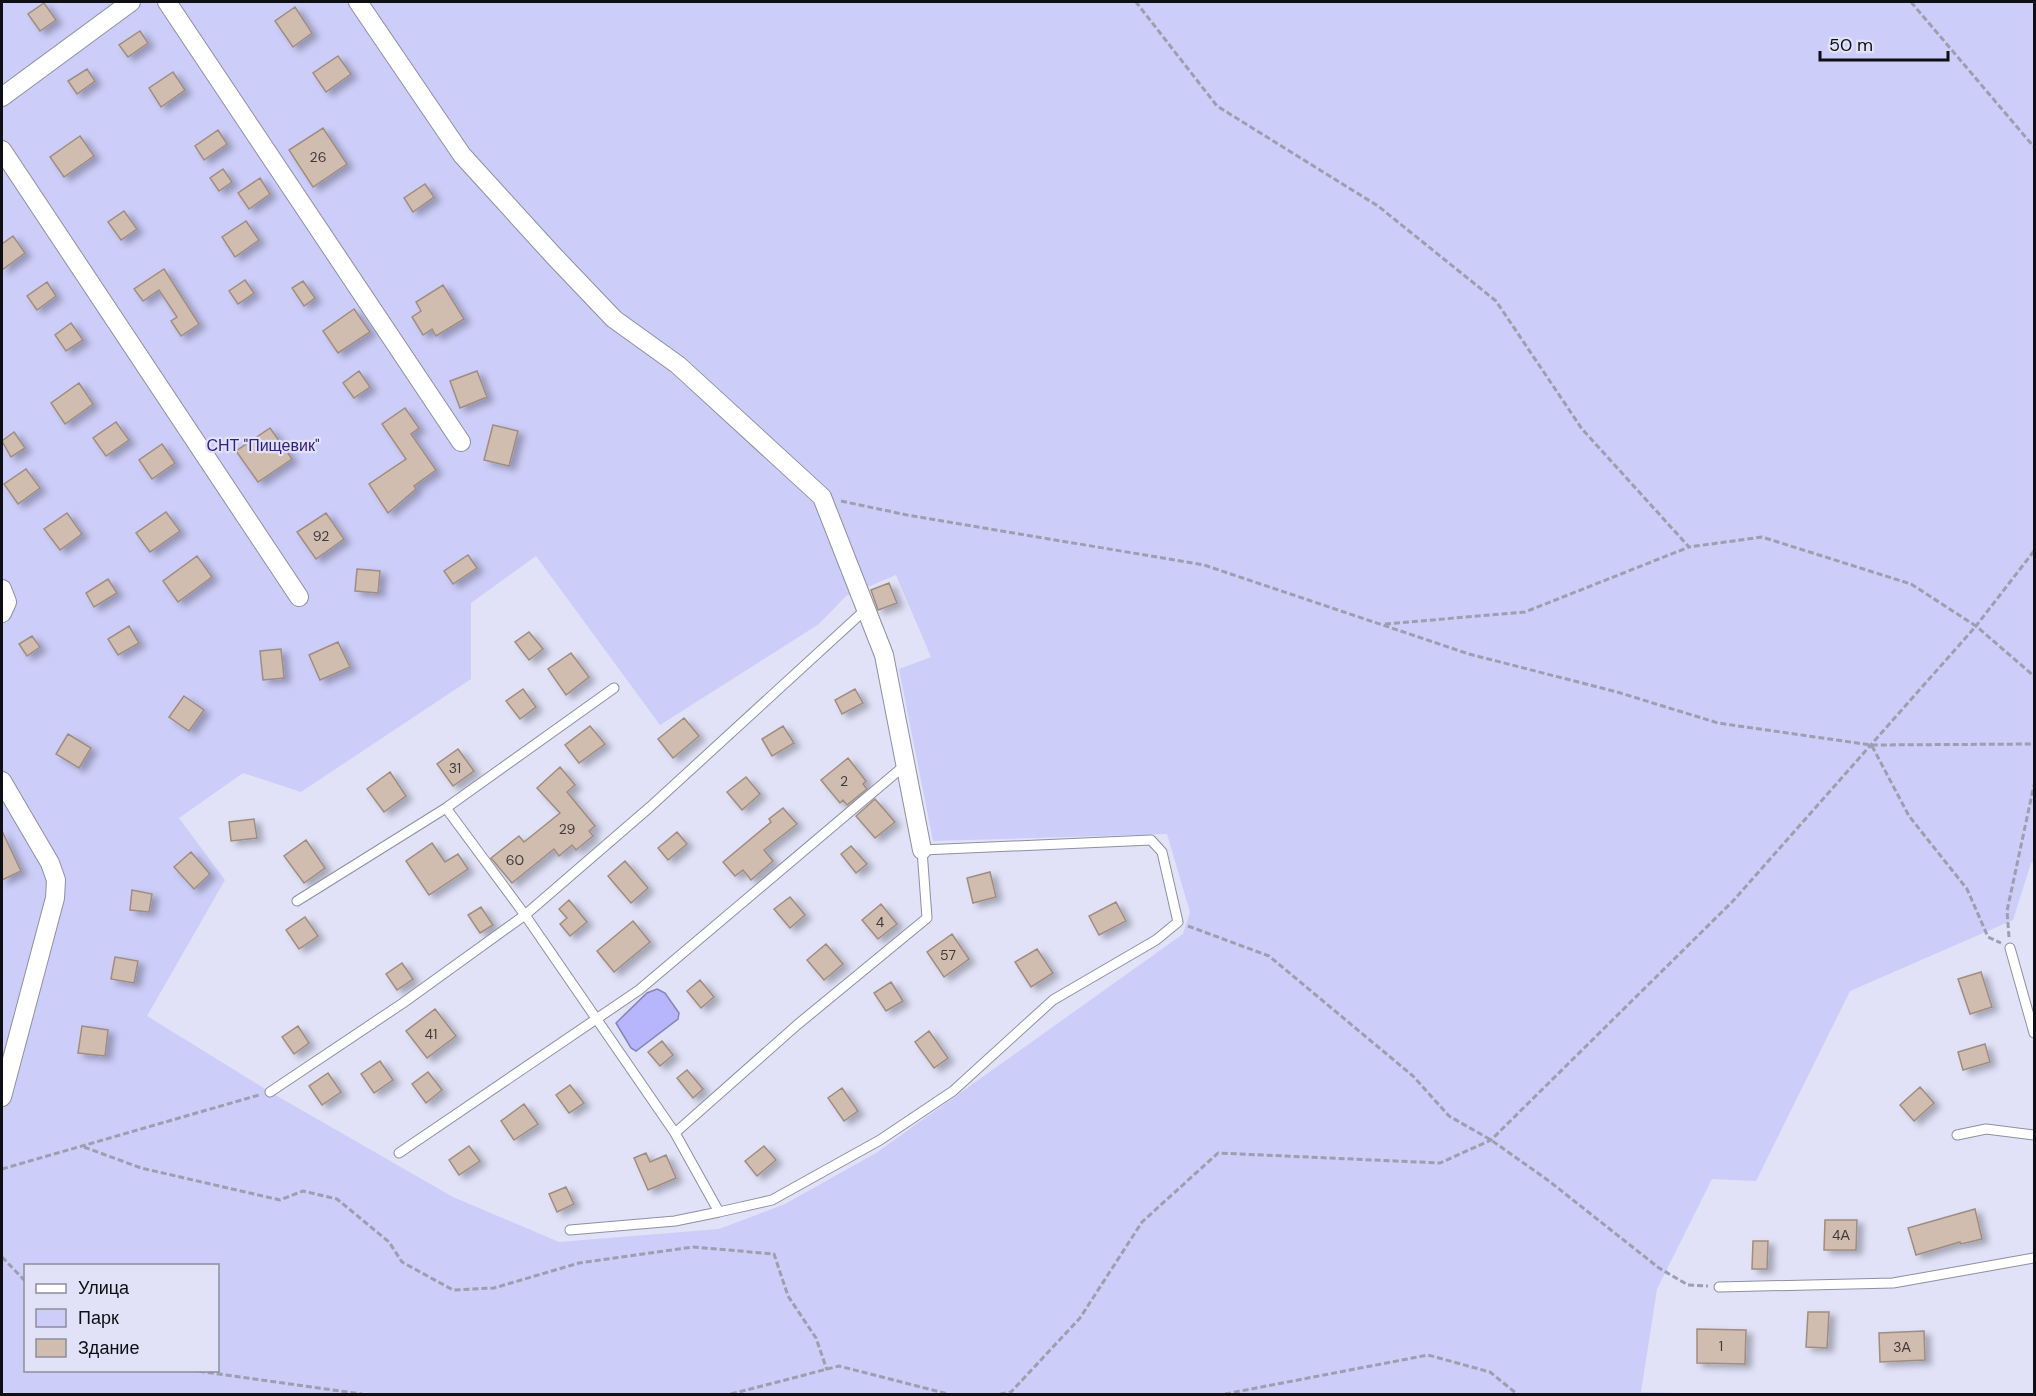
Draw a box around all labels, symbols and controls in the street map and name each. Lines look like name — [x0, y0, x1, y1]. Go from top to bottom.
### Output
scale bar — [1820, 24, 1948, 62]
text: 50 m — [1829, 33, 1873, 57]
house number: 26 — [310, 148, 326, 166]
park label: СНТ "Пищевик" — [206, 435, 320, 456]
house number: 92 — [313, 527, 329, 545]
house number: 31 — [449, 759, 461, 777]
house number: 2 — [840, 772, 848, 790]
house number: 29 — [559, 820, 576, 838]
house number: 60 — [506, 851, 524, 869]
house number: 4 — [876, 913, 885, 931]
house number: 57 — [940, 946, 956, 964]
house number: 41 — [425, 1025, 437, 1043]
house number: 4А — [1832, 1226, 1851, 1244]
legend — [24, 1264, 219, 1372]
text: Улица — [78, 1276, 130, 1300]
text: Парк — [78, 1306, 119, 1330]
text: Здание — [78, 1336, 139, 1360]
house number: 1 — [1719, 1337, 1723, 1355]
house number: 3А — [1893, 1338, 1911, 1356]

